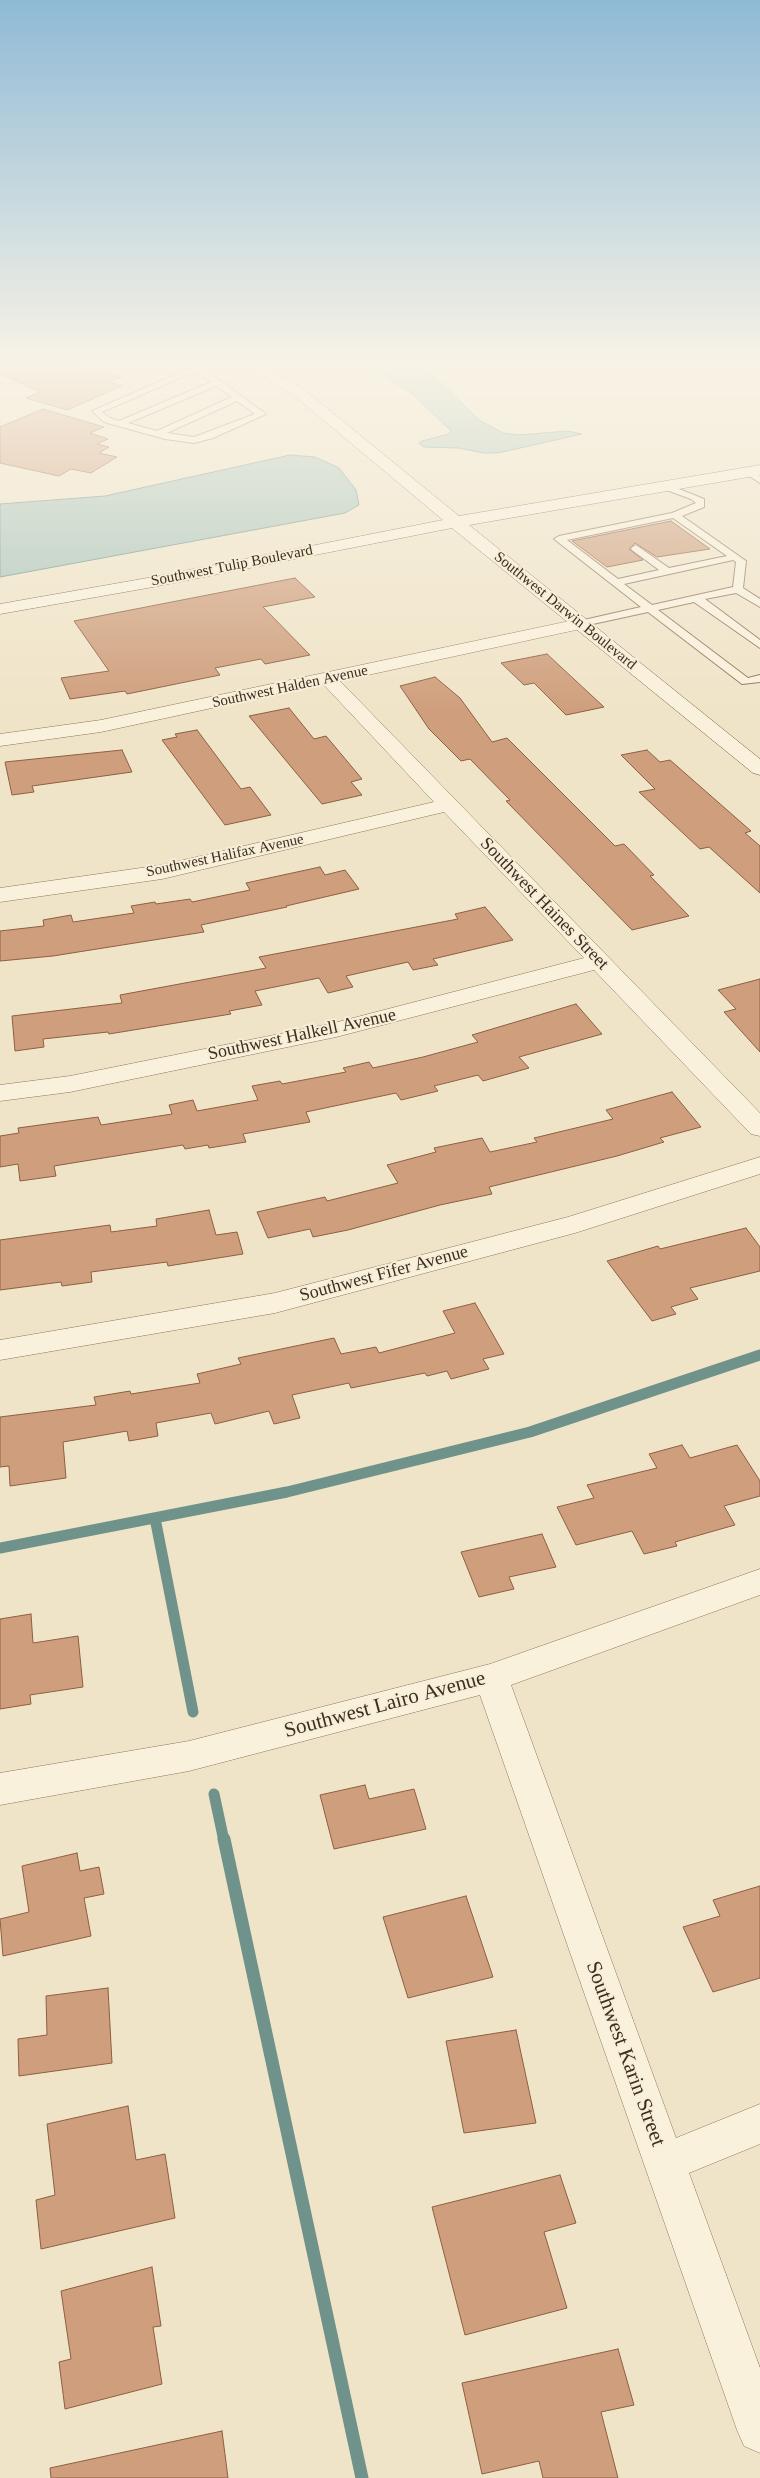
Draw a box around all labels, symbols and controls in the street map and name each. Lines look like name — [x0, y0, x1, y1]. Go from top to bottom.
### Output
street label: Southwest Tulip Boulevard — [150, 541, 314, 591]
street label: Southwest Darwin Boulevard — [490, 548, 640, 674]
street label: Southwest Halden Avenue — [210, 662, 370, 712]
street label: Southwest Halifax Avenue — [145, 831, 305, 881]
street label: Southwest Haines Street — [475, 833, 613, 975]
street label: Southwest Halkell Avenue — [206, 1005, 398, 1065]
street label: Southwest Fifer Avenue — [297, 1241, 471, 1307]
street label: Southwest Lairo Avenue — [282, 1666, 488, 1744]
street label: Southwest Karin Street — [580, 1958, 670, 2150]

